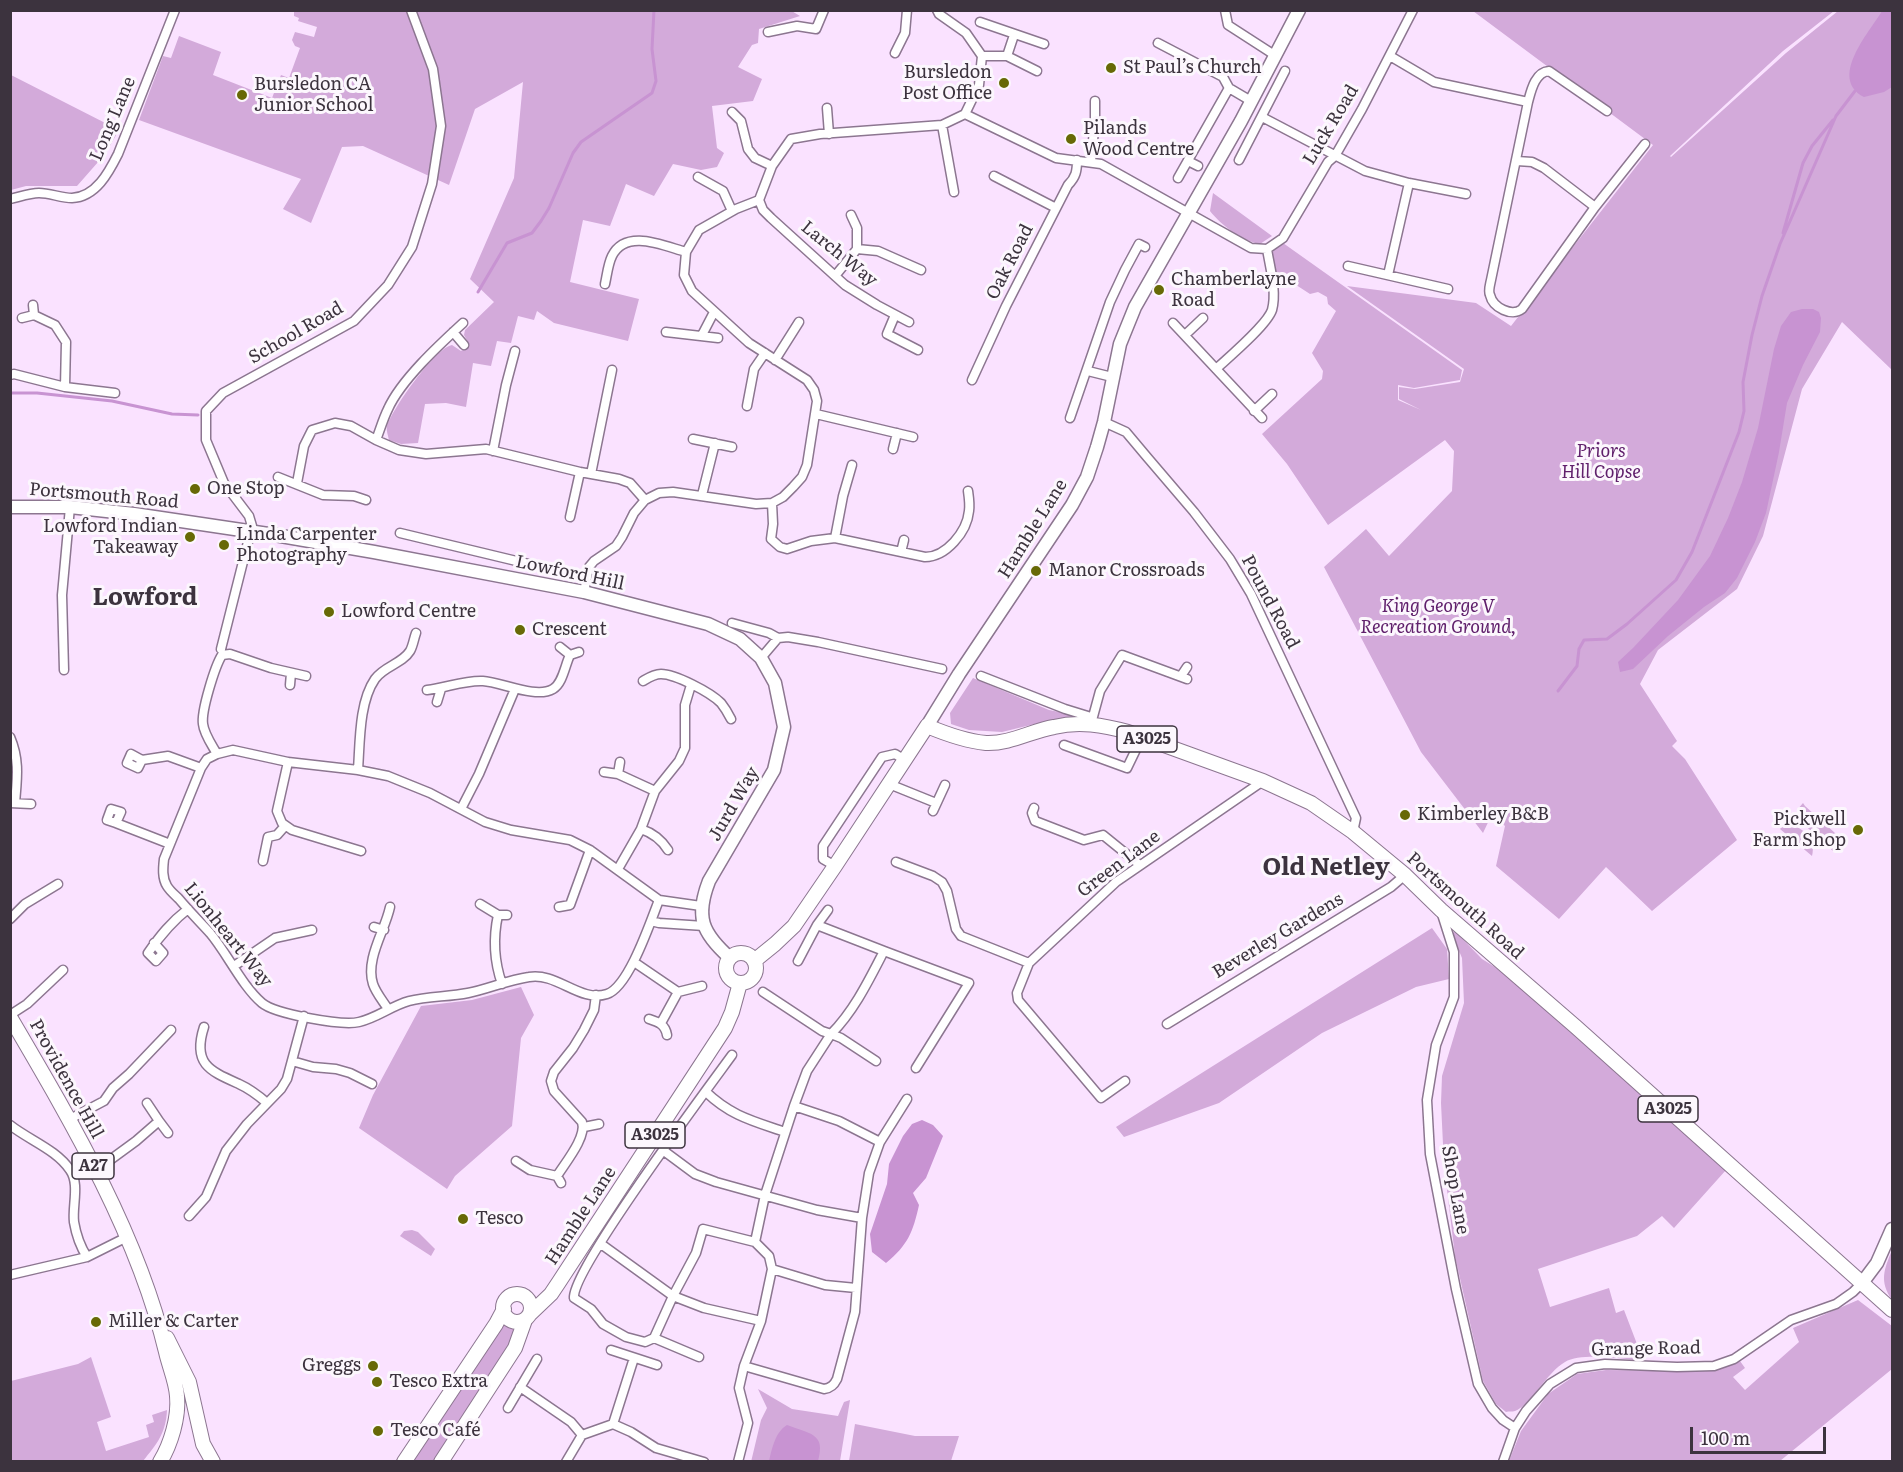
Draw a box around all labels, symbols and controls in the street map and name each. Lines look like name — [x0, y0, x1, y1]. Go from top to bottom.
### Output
place label: St Paul’s Church — [1123, 57, 1262, 79]
marker: St Paul’s Church — [1104, 61, 1118, 75]
place label: Bursledon Post Office — [902, 62, 992, 104]
street label: Long Lane — [86, 74, 140, 164]
place label: Bursledon CA Junior School — [254, 74, 374, 116]
marker: Bursledon Post Office — [997, 76, 1011, 90]
street label: Luck Road — [1299, 81, 1363, 169]
marker: Bursledon CA Junior School — [235, 88, 249, 102]
place label: Pilands Wood Centre — [1083, 118, 1194, 160]
marker: Pilands Wood Centre — [1064, 132, 1078, 146]
street label: Larch Way — [796, 217, 882, 291]
street label: Oak Road — [982, 221, 1038, 303]
place label: Chamberlayne Road — [1171, 269, 1296, 312]
marker: Chamberlayne Road — [1152, 283, 1166, 297]
street label: School Road — [245, 297, 347, 369]
park label: Priors Hill Copse — [1561, 441, 1641, 484]
street label: Hamble Lane — [994, 475, 1072, 583]
place label: One Stop — [207, 478, 285, 500]
street label: Portsmouth Road — [28, 479, 180, 513]
marker: One Stop — [188, 482, 202, 496]
place label: Lowford Indian Takeaway — [43, 516, 178, 558]
place label: Linda Carpenter Photography — [236, 524, 377, 566]
marker: Lowford Indian Takeaway — [183, 530, 197, 544]
marker: Linda Carpenter Photography — [217, 538, 231, 552]
street label: Lowford Hill — [514, 551, 626, 595]
street label: Pound Road — [1236, 552, 1304, 652]
place label: Manor Crossroads — [1048, 560, 1205, 582]
marker: Manor Crossroads — [1029, 564, 1043, 578]
district label: Lowford — [93, 584, 197, 612]
park label: King George V Recreation Ground, — [1360, 596, 1516, 638]
place label: Lowford Centre — [341, 601, 476, 623]
marker: Lowford Centre — [322, 605, 336, 619]
place label: Crescent — [532, 619, 607, 641]
marker: Crescent — [513, 623, 527, 637]
road number: A3025 — [1117, 726, 1177, 752]
street label: Jurd Way — [704, 763, 764, 845]
place label: Kimberley B&B — [1417, 804, 1549, 826]
marker: Kimberley B&B — [1398, 808, 1412, 822]
place label: Pickwell Farm Shop — [1753, 809, 1846, 852]
marker: Pickwell Farm Shop — [1851, 823, 1865, 837]
street label: Green Lane — [1073, 826, 1165, 902]
street label: Portsmouth Road — [1402, 848, 1528, 964]
district label: Old Netley — [1262, 854, 1390, 882]
street label: Lionheart Way — [179, 878, 277, 992]
street label: Beverley Gardens — [1209, 888, 1347, 984]
street label: Providence Hill — [24, 1016, 108, 1142]
road number: A3025 — [1638, 1096, 1698, 1122]
road number: A3025 — [625, 1122, 685, 1148]
street label: Shop Lane — [1437, 1144, 1473, 1236]
road number: A27 — [72, 1153, 114, 1179]
street label: Hamble Lane — [541, 1163, 621, 1269]
place label: Tesco — [475, 1208, 524, 1230]
marker: Tesco — [456, 1212, 470, 1226]
place label: Miller & Carter — [108, 1311, 238, 1333]
marker: Miller & Carter — [89, 1315, 103, 1329]
street label: Grange Road — [1591, 1337, 1701, 1361]
place label: Greggs — [302, 1355, 361, 1377]
marker: Greggs — [366, 1359, 380, 1373]
place label: Tesco Extra — [389, 1371, 488, 1393]
marker: Tesco Extra — [370, 1375, 384, 1389]
scale bar — [1693, 1415, 1830, 1453]
place label: Tesco Café — [390, 1420, 481, 1442]
marker: Tesco Café — [371, 1424, 385, 1438]
text: 100 m — [1701, 1424, 1750, 1451]

